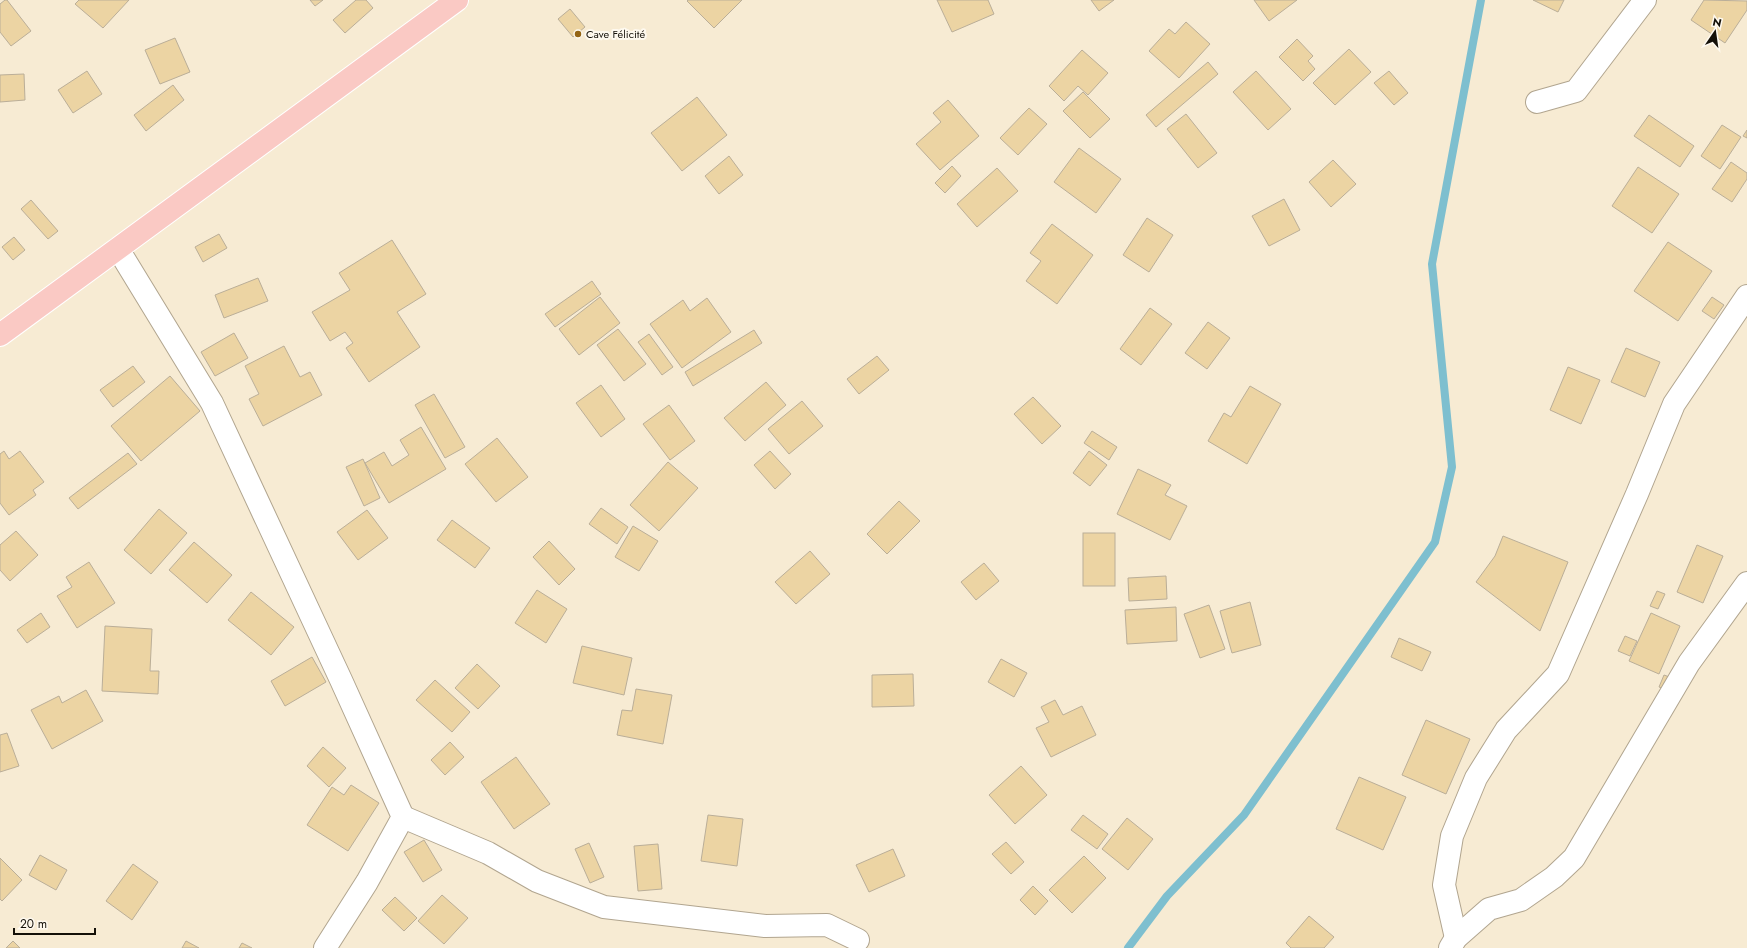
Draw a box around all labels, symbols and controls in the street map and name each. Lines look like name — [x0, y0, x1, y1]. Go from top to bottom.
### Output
north arrow — [1695, 12, 1735, 52]
text: N — [1711, 13, 1723, 31]
place label: Cave Félicité — [586, 26, 645, 42]
marker: Cave Félicité — [573, 29, 583, 39]
scale bar — [14, 910, 95, 936]
text: 20 m — [20, 915, 47, 933]

